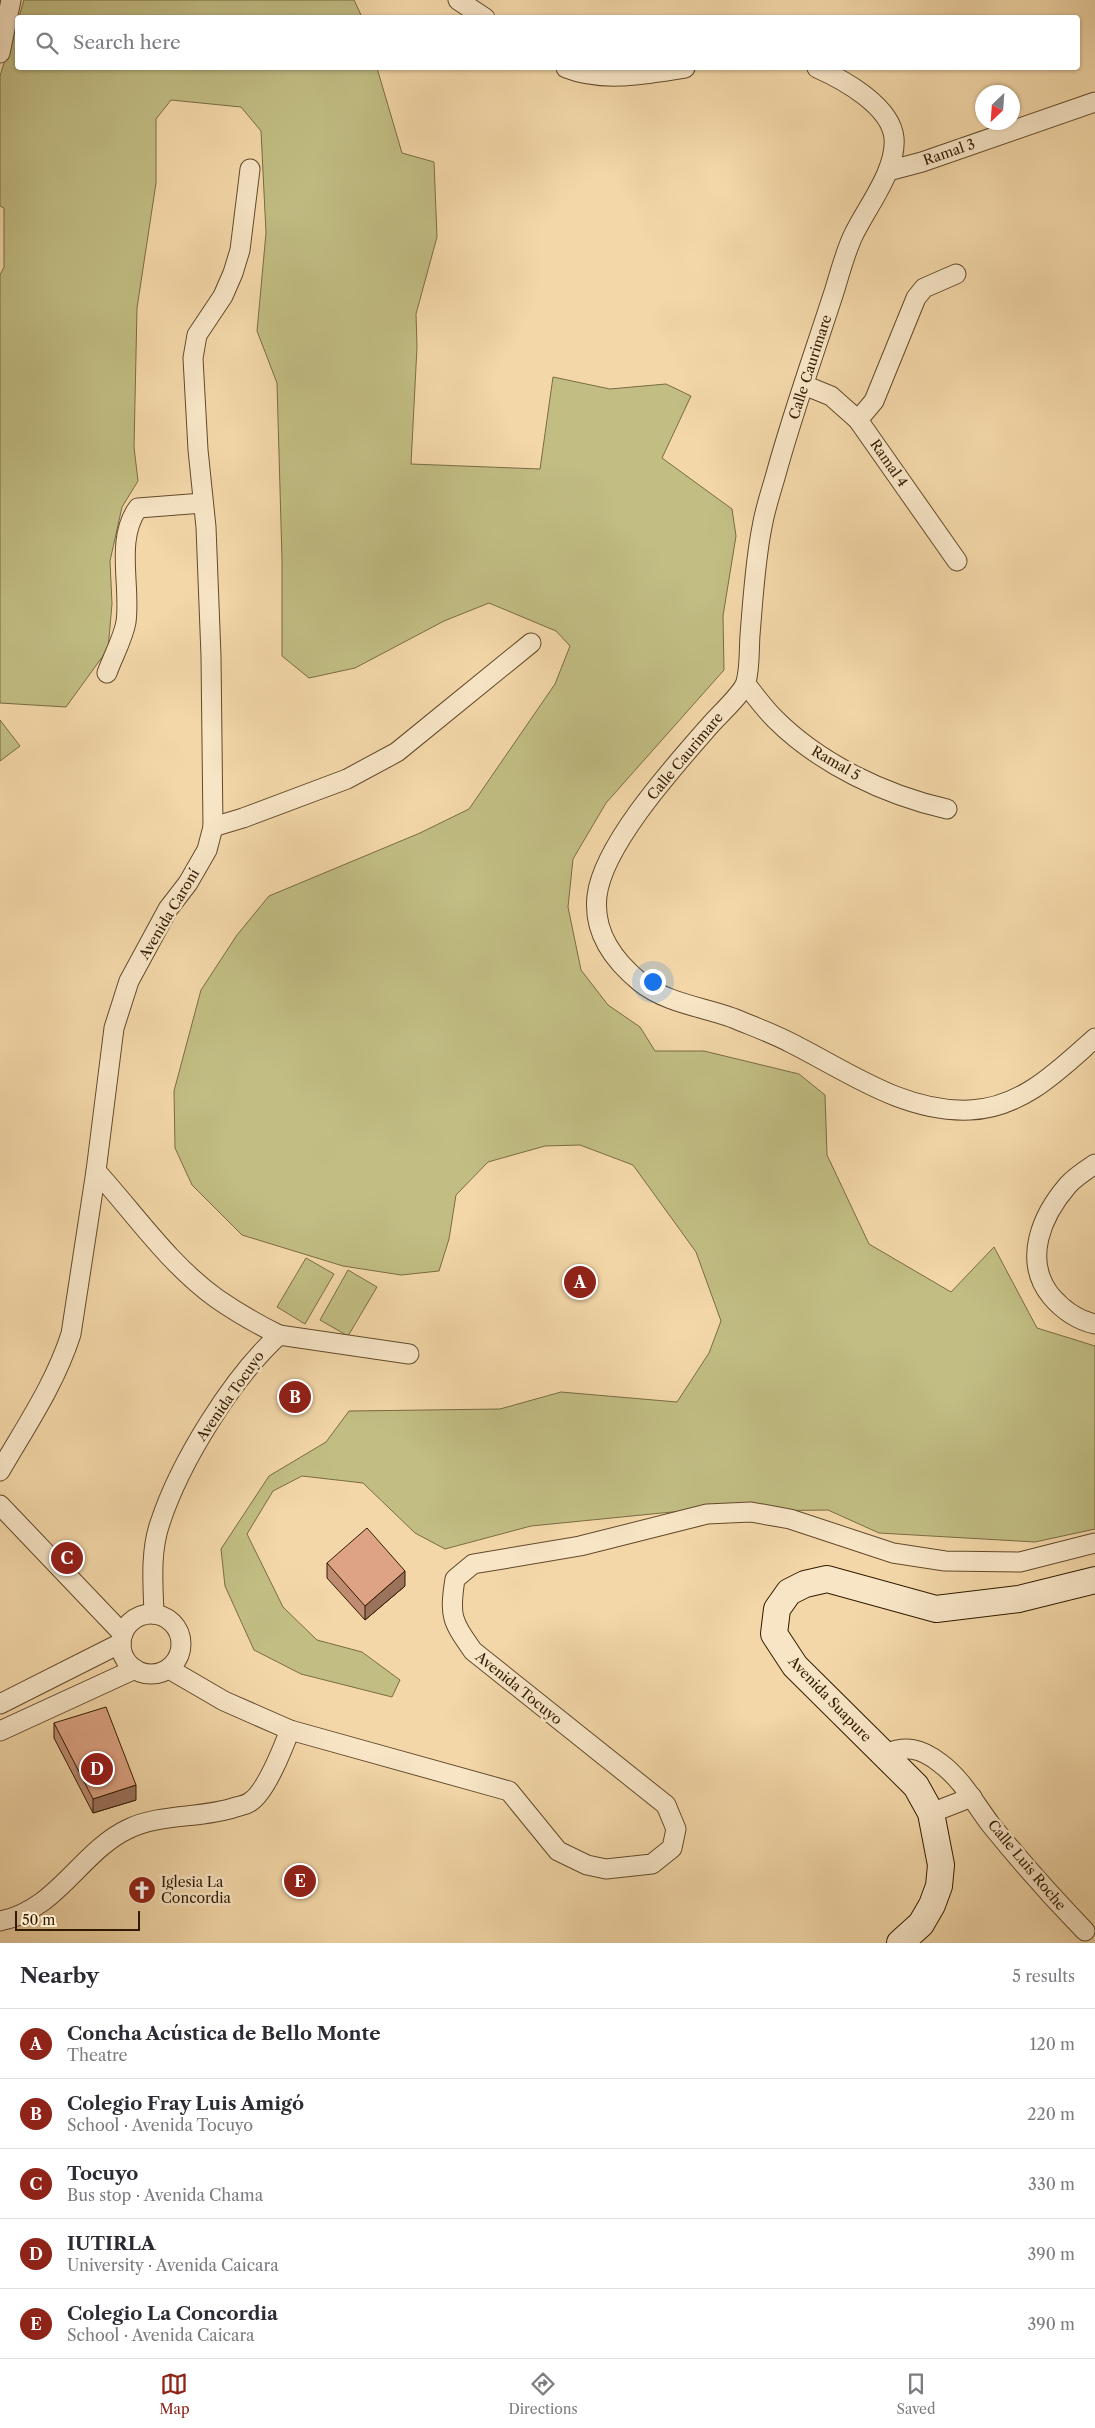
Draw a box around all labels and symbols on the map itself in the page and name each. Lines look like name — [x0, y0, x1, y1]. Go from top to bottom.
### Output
north arrow — [975, 85, 1020, 130]
street label: Ramal 3 — [921, 135, 977, 169]
street label: Calle Caurimare — [785, 312, 835, 422]
street label: Ramal 4 — [866, 436, 912, 490]
street label: Calle Caurimare — [643, 708, 727, 804]
street label: Ramal 5 — [808, 742, 864, 784]
street label: Avenida Caroní — [134, 865, 203, 963]
your location — [640, 969, 666, 995]
pin: A — [564, 1263, 596, 1301]
street label: Avenida Tocuyo — [192, 1347, 268, 1445]
pin: B — [279, 1378, 311, 1416]
pin: C — [51, 1539, 83, 1577]
street label: Avenida Tocuyo — [471, 1647, 566, 1728]
street label: Avenida Suapure — [784, 1652, 876, 1746]
pin: D — [81, 1750, 113, 1788]
street label: Calle Luis Roche — [984, 1816, 1070, 1914]
pin: E — [284, 1862, 316, 1900]
place label: Iglesia La Concordia — [161, 1873, 232, 1907]
church icon: Iglesia La Concordia — [127, 1875, 157, 1905]
scale bar — [15, 1908, 140, 1931]

